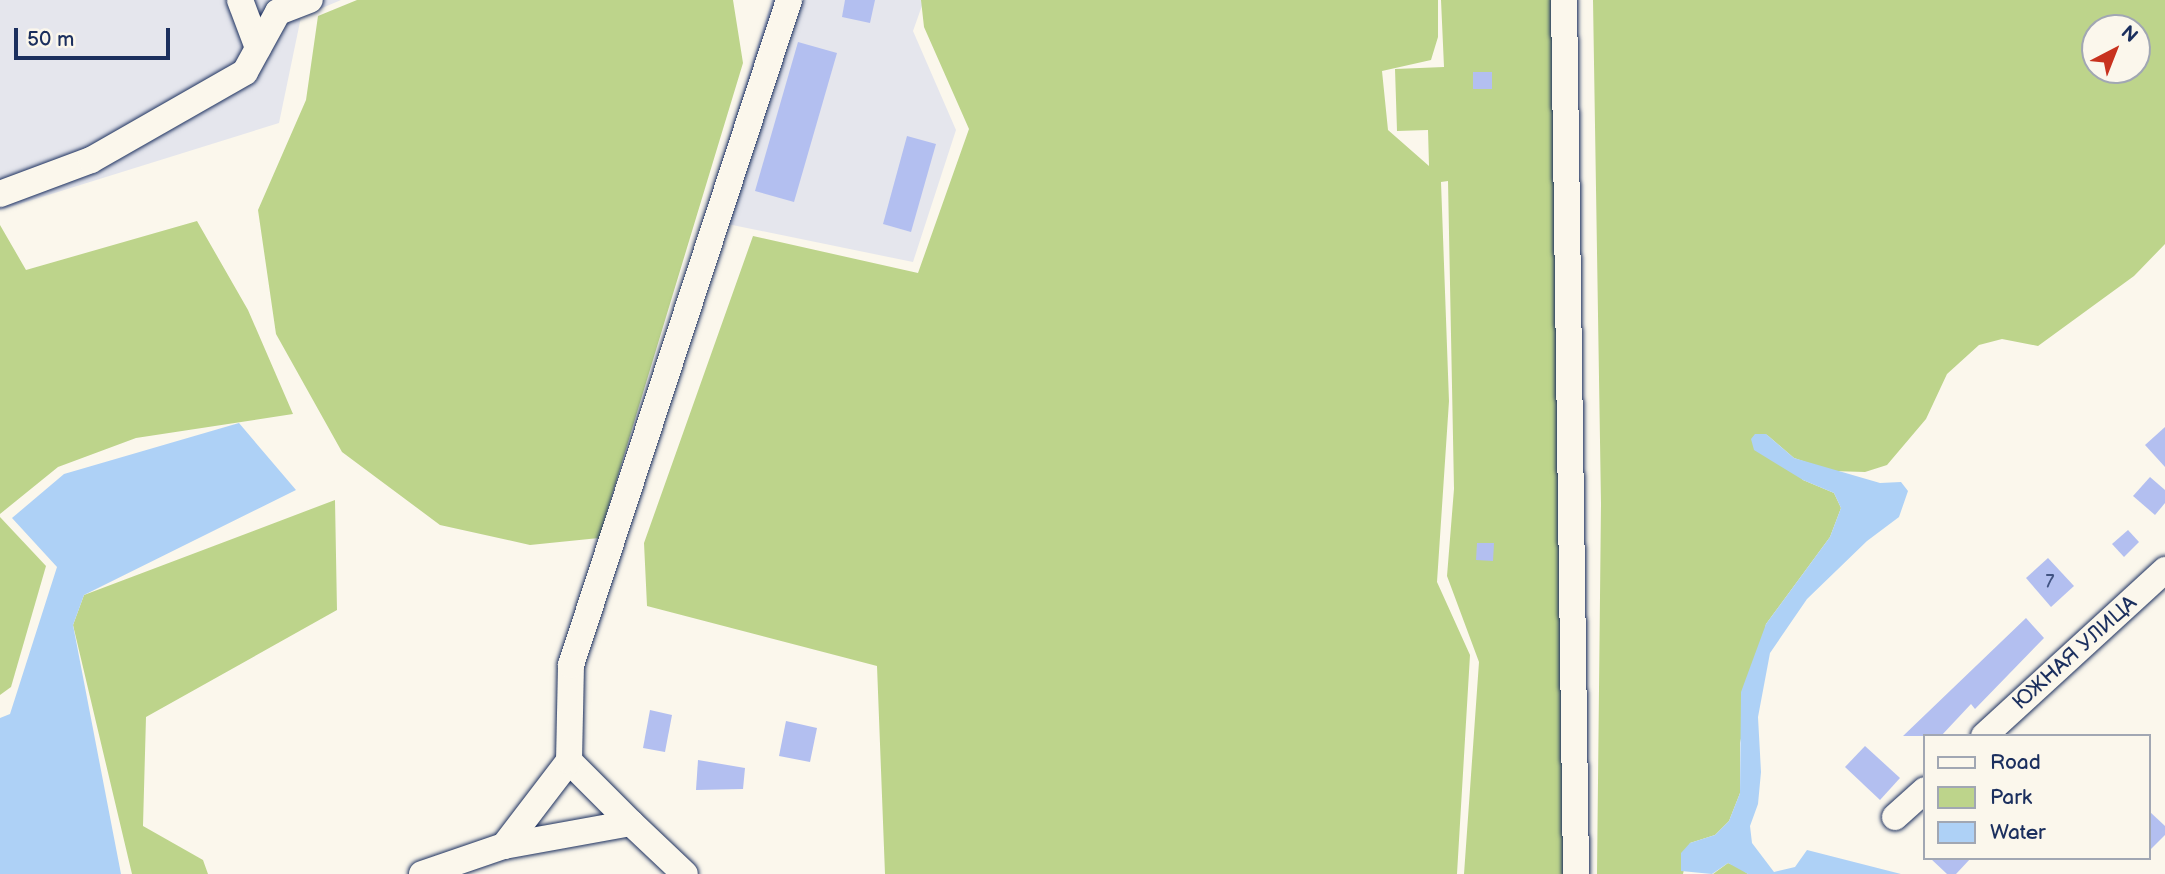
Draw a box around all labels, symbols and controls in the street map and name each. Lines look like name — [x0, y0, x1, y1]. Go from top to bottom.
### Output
scale bar — [18, 14, 173, 58]
north arrow — [2081, 14, 2151, 84]
text: N — [2116, 21, 2142, 48]
text: 50 m — [27, 27, 74, 52]
house number: 7 — [2046, 571, 2054, 593]
street label: ЮЖНАЯ УЛИЦА — [2008, 591, 2142, 715]
legend — [1924, 734, 2151, 860]
text: Road — [1990, 750, 2041, 775]
text: Park — [1990, 785, 2032, 810]
text: Water — [1990, 820, 2046, 845]

